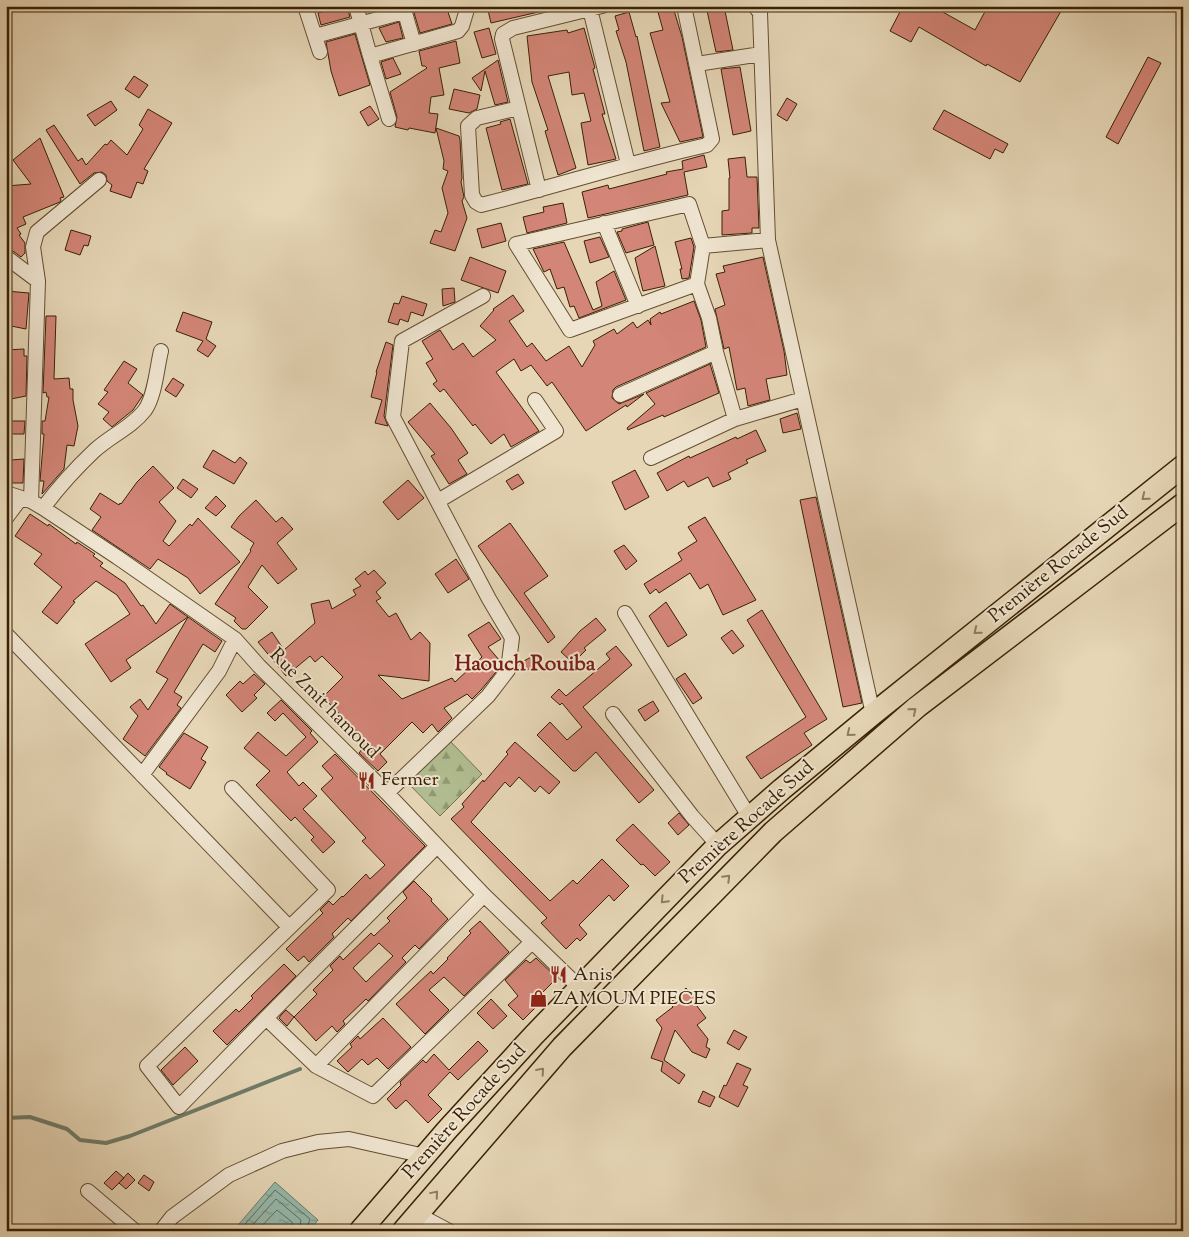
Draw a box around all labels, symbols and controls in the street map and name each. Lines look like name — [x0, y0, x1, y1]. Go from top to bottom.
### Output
one-way arrow — [1141, 491, 1150, 500]
street label: Première Rocade Sud — [983, 500, 1135, 630]
one-way arrow — [973, 625, 982, 634]
street label: Rue Zmit hamoud — [263, 643, 386, 766]
district label: Haouch Rouiba — [455, 650, 596, 680]
one-way arrow — [907, 708, 916, 717]
one-way arrow — [847, 727, 856, 735]
street label: Première Rocade Sud — [674, 755, 821, 891]
place label: Fermer — [381, 767, 439, 794]
restaurant icon: Fermer — [357, 770, 377, 790]
one-way arrow — [721, 875, 730, 884]
one-way arrow — [661, 894, 670, 903]
place label: Anis — [573, 962, 613, 989]
restaurant icon: Anis — [549, 965, 569, 985]
place label: ZAMOUM PIECES — [553, 986, 716, 1013]
shop icon: ZAMOUM PIECES — [529, 989, 549, 1009]
street label: Première Rocade Sud — [397, 1038, 533, 1185]
one-way arrow — [535, 1067, 544, 1076]
one-way arrow — [429, 1190, 438, 1199]

